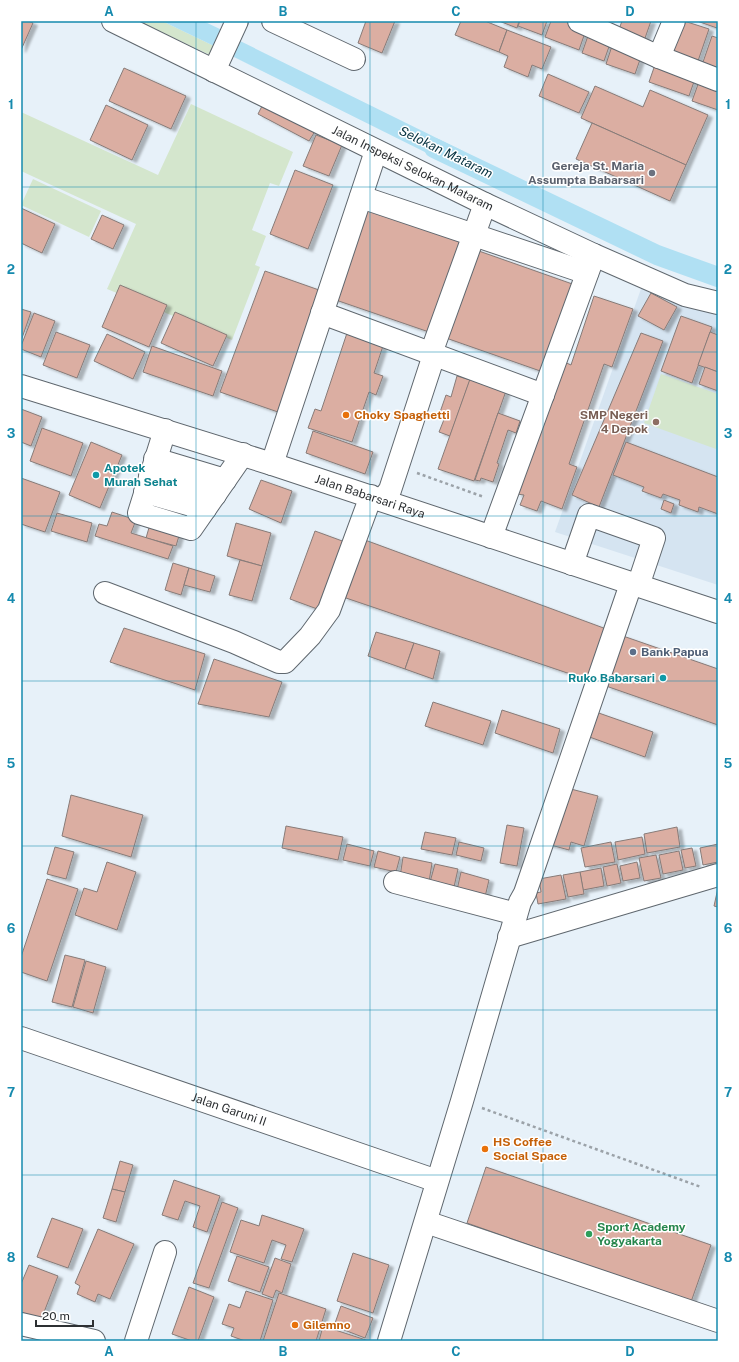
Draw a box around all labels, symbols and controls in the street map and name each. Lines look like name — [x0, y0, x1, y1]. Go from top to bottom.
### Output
text: A — [104, 4, 114, 19]
text: B — [279, 4, 288, 19]
text: C — [451, 4, 461, 19]
text: D — [625, 4, 635, 19]
text: 1 — [8, 97, 14, 112]
text: 1 — [725, 97, 731, 112]
street label: Jalan Inspeksi Selokan Mataram — [330, 123, 496, 214]
water label: Selokan Mataram — [397, 123, 495, 181]
place label: Gereja St. Maria Assumpta Babarsari — [528, 159, 644, 187]
marker: Gereja St. Maria Assumpta Babarsari — [647, 168, 657, 178]
text: 2 — [7, 262, 15, 277]
text: 2 — [724, 262, 732, 277]
place label: Choky Spaghetti — [354, 408, 450, 422]
place label: SMP Negeri 4 Depok — [580, 408, 648, 436]
marker: Choky Spaghetti — [341, 410, 351, 420]
marker: SMP Negeri 4 Depok — [651, 417, 661, 427]
text: 3 — [7, 426, 16, 441]
text: 3 — [724, 426, 733, 441]
place label: Apotek Murah Sehat — [104, 461, 177, 489]
marker: Apotek Murah Sehat — [91, 470, 101, 480]
street label: Jalan Babarsari Raya — [313, 472, 427, 521]
text: 4 — [7, 591, 16, 606]
text: 4 — [724, 591, 733, 606]
place label: Bank Papua — [641, 645, 709, 659]
marker: Bank Papua — [628, 647, 638, 657]
place label: Ruko Babarsari — [568, 671, 655, 685]
marker: Ruko Babarsari — [658, 673, 668, 683]
text: 5 — [7, 756, 16, 771]
text: 5 — [724, 756, 733, 771]
text: 6 — [7, 921, 16, 936]
text: 6 — [724, 921, 733, 936]
text: 7 — [7, 1085, 15, 1100]
text: 7 — [724, 1085, 732, 1100]
street label: Jalan Garuni II — [190, 1090, 268, 1129]
place label: HS Coffee Social Space — [493, 1135, 567, 1163]
marker: HS Coffee Social Space — [480, 1144, 490, 1154]
place label: Sport Academy Yogyakarta — [597, 1220, 686, 1248]
marker: Sport Academy Yogyakarta — [584, 1229, 594, 1239]
text: 8 — [7, 1250, 16, 1265]
text: 8 — [724, 1250, 733, 1265]
scale bar — [36, 1302, 93, 1328]
text: 20 m — [42, 1309, 70, 1323]
place label: Gilemno — [303, 1318, 351, 1332]
marker: Gilemno — [290, 1320, 300, 1330]
text: A — [104, 1344, 114, 1359]
text: B — [279, 1344, 288, 1359]
text: C — [451, 1344, 461, 1359]
text: D — [625, 1344, 635, 1359]

